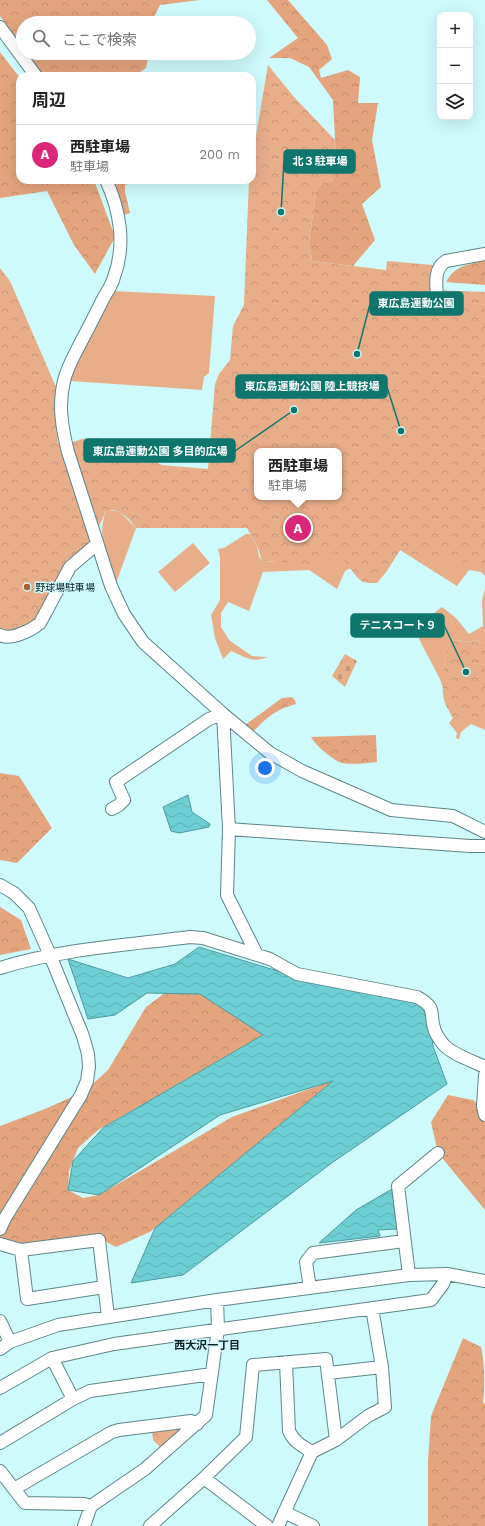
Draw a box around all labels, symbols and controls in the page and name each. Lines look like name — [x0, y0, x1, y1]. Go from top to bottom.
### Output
map controls — [437, 12, 473, 120]
button: + — [437, 12, 473, 48]
search box — [16, 16, 256, 60]
icon: search — [30, 27, 52, 49]
text: ここで検索 — [62, 31, 137, 49]
button: − — [437, 48, 473, 84]
button: layers — [437, 84, 473, 120]
text: 周辺 — [32, 90, 66, 110]
text: 西駐車場 — [70, 138, 130, 156]
text: A — [41, 147, 49, 162]
text: 200 m — [199, 147, 240, 162]
callout: 北３駐車場 — [284, 150, 355, 173]
text: 北３駐車場 — [293, 155, 348, 168]
text: 駐車場 — [70, 159, 109, 174]
callout: 東広島運動公園 — [370, 292, 463, 315]
text: 東広島運動公園 — [378, 297, 455, 310]
callout: 東広島運動公園 陸上競技場 — [236, 375, 387, 398]
text: 東広島運動公園 陸上競技場 — [244, 380, 380, 393]
callout: 東広島運動公園 多目的広場 — [84, 439, 235, 462]
text: 東広島運動公園 多目的広場 — [92, 445, 228, 458]
popup — [254, 448, 342, 500]
text: 西駐車場 — [268, 457, 328, 475]
text: 駐車場 — [268, 478, 307, 493]
pin: A — [285, 513, 311, 543]
marker: 野球場駐車場 — [22, 582, 32, 592]
place label: 野球場駐車場 — [35, 582, 95, 593]
callout: テニスコート９ — [351, 614, 444, 637]
text: テニスコート９ — [360, 619, 437, 632]
your location — [255, 758, 275, 778]
district label: 西大沢一丁目 — [174, 1339, 240, 1352]

